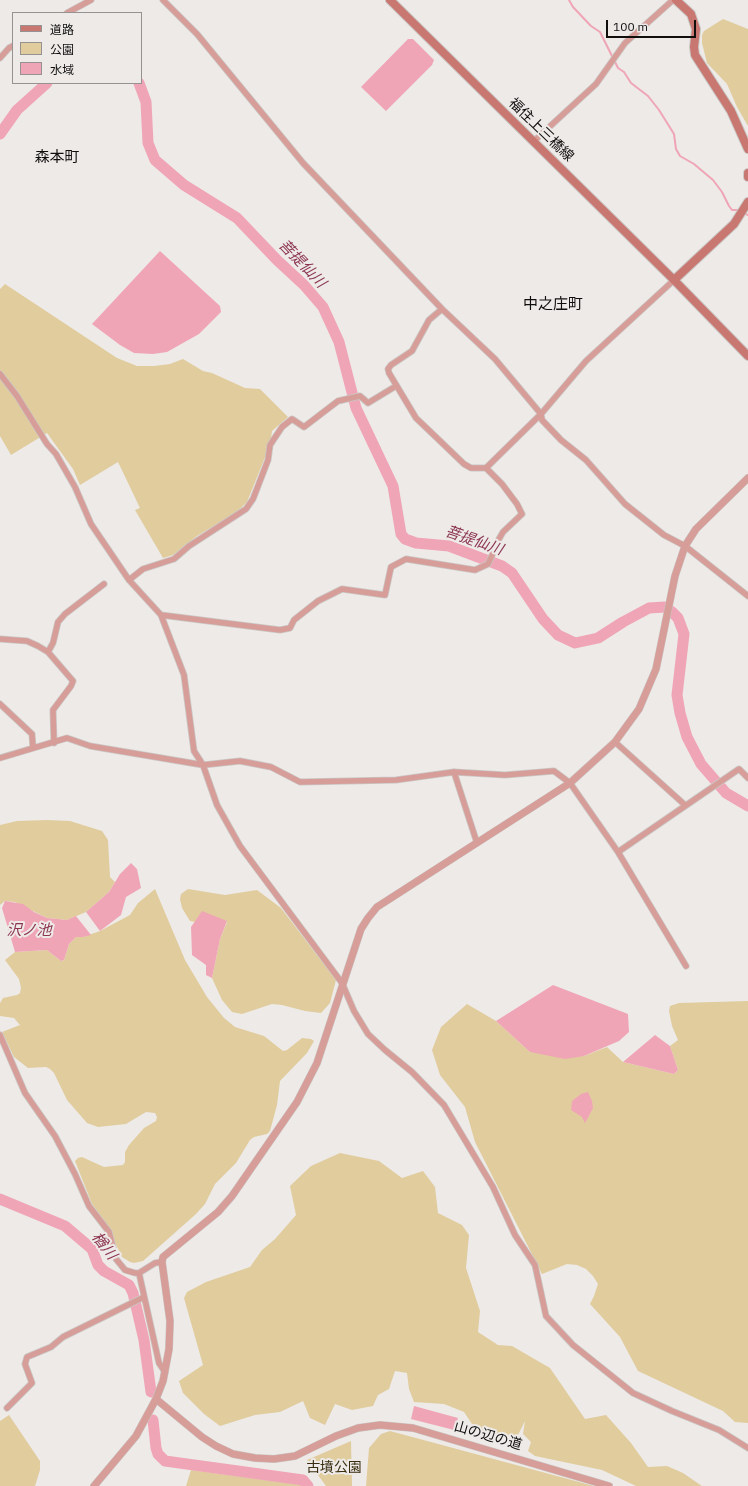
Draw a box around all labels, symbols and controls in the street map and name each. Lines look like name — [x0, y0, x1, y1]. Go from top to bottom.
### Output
legend — [12, 12, 142, 84]
scale bar — [608, 12, 698, 38]
text: 100 m — [613, 19, 648, 34]
text: 道路 — [50, 22, 74, 37]
text: 公園 — [50, 42, 74, 57]
text: 水域 — [50, 62, 74, 77]
street label: 福住上三橋線 — [505, 95, 577, 165]
district label: 森本町 — [35, 149, 79, 167]
water label: 菩提仙川 — [275, 236, 329, 292]
district label: 中之庄町 — [523, 296, 583, 314]
water label: 菩提仙川 — [443, 523, 505, 559]
water label: 沢ノ池 — [7, 922, 51, 940]
water label: 楢川 — [88, 1229, 120, 1263]
street label: 山の辺の道 — [452, 1418, 524, 1454]
park label: 古墳公園 — [306, 1460, 362, 1476]

